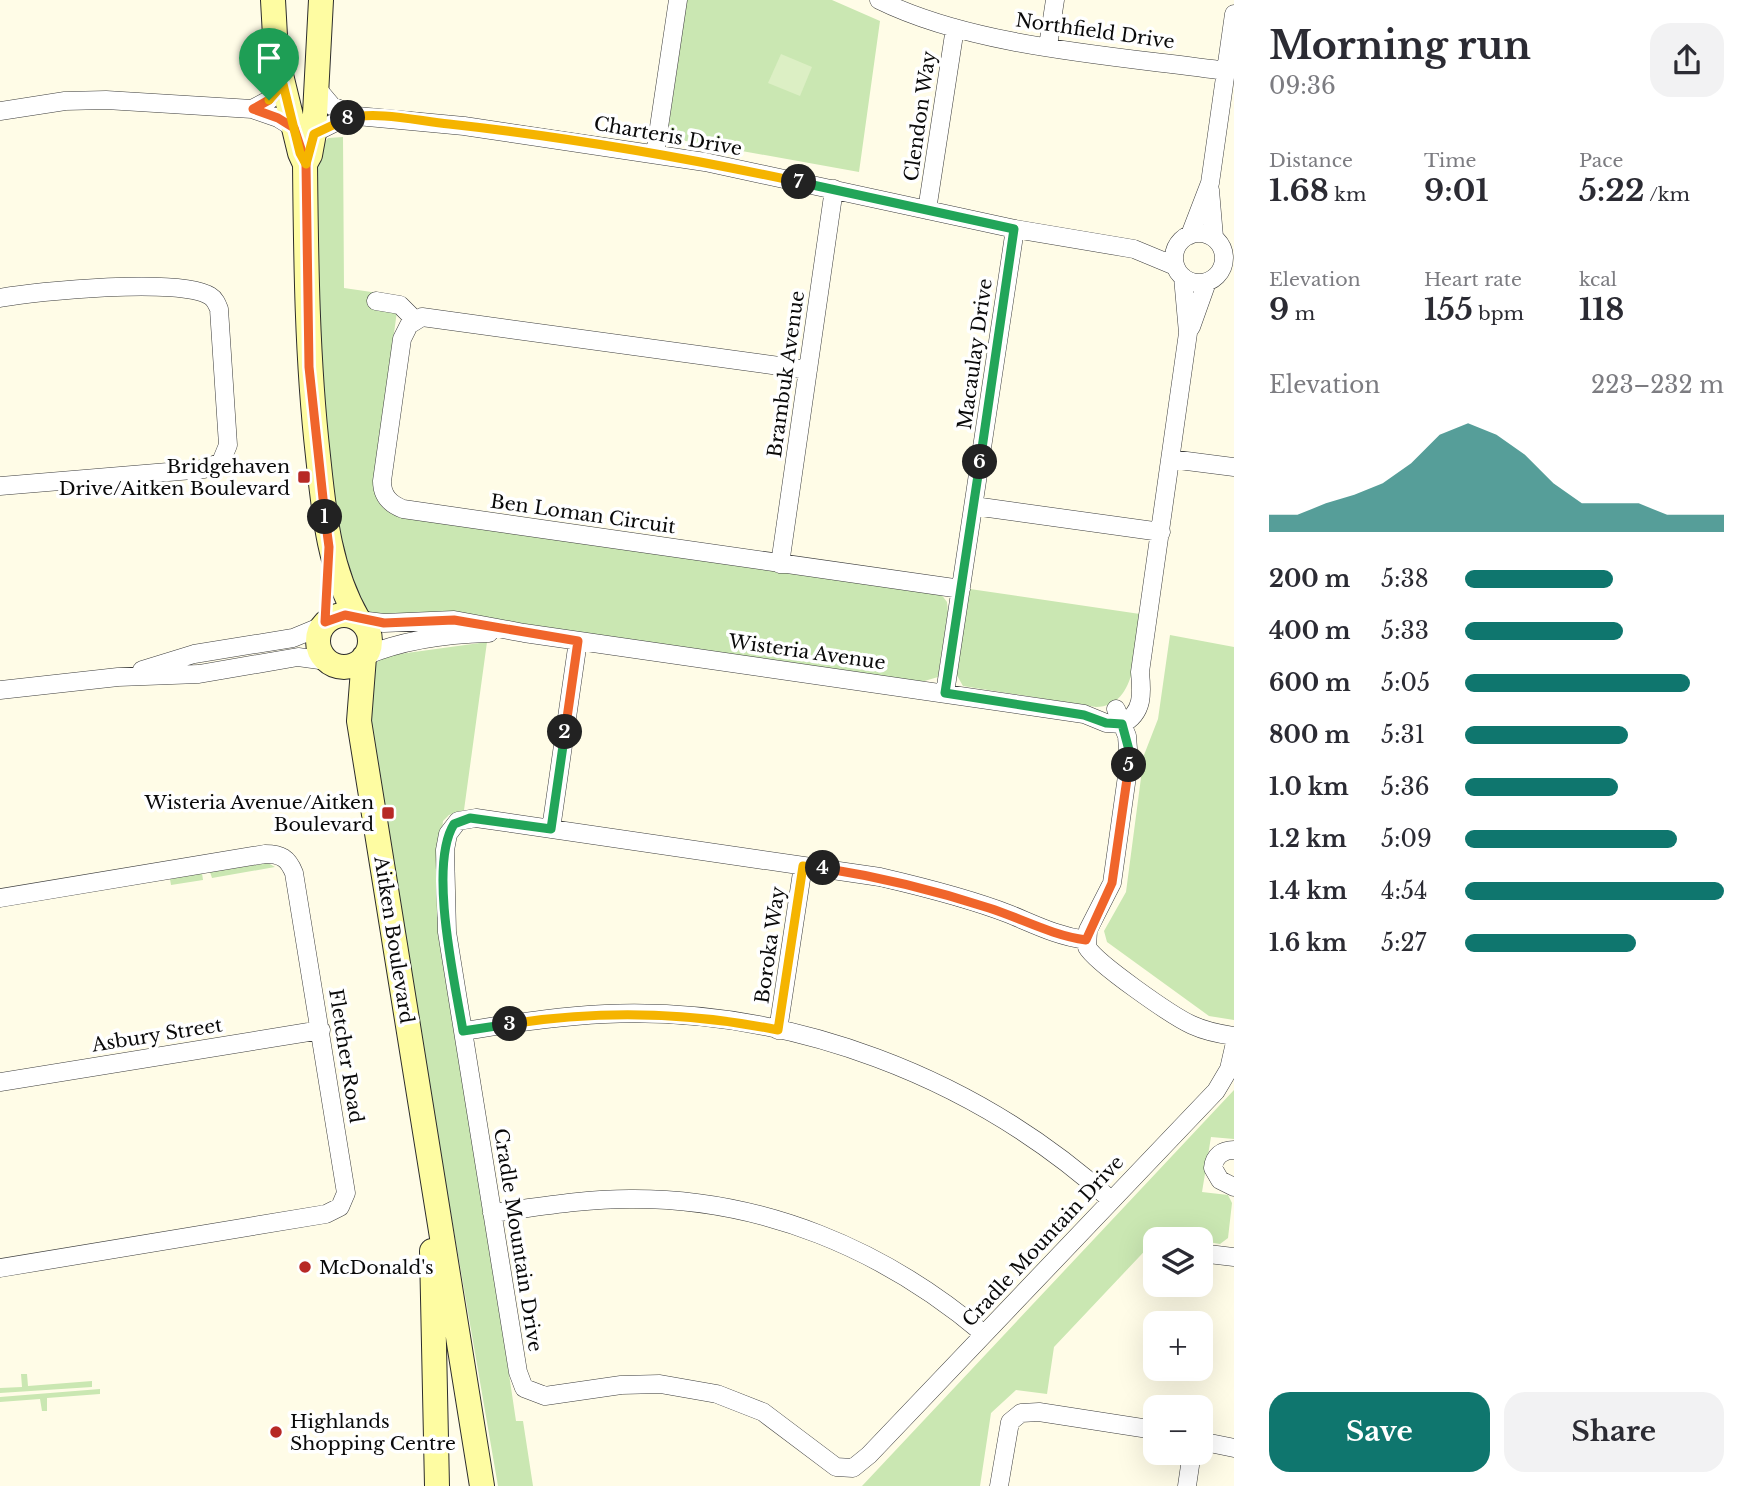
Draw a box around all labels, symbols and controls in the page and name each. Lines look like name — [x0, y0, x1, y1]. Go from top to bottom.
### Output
street label: Northfield Drive — [1014, 8, 1176, 54]
text: Morning run — [1269, 22, 1531, 69]
button: share — [1650, 23, 1724, 97]
pin — [239, 28, 299, 100]
icon: arrive — [250, 39, 288, 77]
street label: Clendon Way — [899, 49, 941, 183]
text: 09:36 — [1269, 72, 1336, 100]
pin: 8 — [330, 100, 366, 136]
text: 8 — [341, 106, 354, 129]
street label: Charteris Drive — [592, 112, 744, 160]
text: Distance — [1269, 149, 1353, 172]
text: Time — [1424, 149, 1476, 172]
text: Pace — [1579, 149, 1623, 172]
pin: 7 — [782, 164, 816, 200]
text: 7 — [794, 170, 803, 193]
text: 1.68 — [1269, 172, 1329, 209]
text: 9:01 — [1424, 172, 1488, 209]
text: 5:22 — [1579, 172, 1644, 209]
text: km — [1329, 183, 1366, 206]
text: /km — [1644, 183, 1690, 206]
text: Elevation — [1269, 268, 1361, 291]
text: Heart rate — [1424, 268, 1522, 291]
text: kcal — [1579, 268, 1617, 291]
street label: Macaulay Drive — [953, 277, 997, 431]
street label: Brambuk Avenue — [763, 289, 809, 459]
text: 9 — [1269, 291, 1289, 328]
text: 155 — [1424, 291, 1473, 328]
text: 118 — [1579, 291, 1624, 328]
text: m — [1289, 302, 1315, 325]
text: bpm — [1473, 302, 1524, 325]
text: Elevation — [1269, 371, 1380, 399]
text: 223–232 m — [1591, 371, 1724, 399]
pin: 6 — [962, 444, 998, 480]
text: 6 — [973, 450, 986, 473]
place label: Bridgehaven Drive/Aitken Boulevard — [59, 455, 290, 500]
marker: Bridgehaven Drive/Aitken Boulevard — [296, 469, 312, 485]
street label: Ben Loman Circuit — [489, 490, 678, 539]
pin: 1 — [308, 500, 342, 534]
text: 1 — [320, 505, 329, 528]
text: 200 m — [1269, 565, 1350, 593]
text: 5:38 — [1381, 565, 1429, 593]
text: 400 m — [1269, 617, 1351, 645]
text: 5:33 — [1381, 617, 1429, 645]
street label: Wisteria Avenue — [726, 629, 887, 674]
text: 600 m — [1269, 669, 1351, 697]
text: 5:05 — [1381, 669, 1430, 697]
pin: 2 — [548, 714, 582, 750]
text: 2 — [558, 720, 571, 743]
text: 800 m — [1269, 721, 1350, 749]
text: 5:31 — [1381, 721, 1425, 749]
pin: 5 — [1112, 748, 1146, 782]
text: 5 — [1123, 753, 1134, 776]
text: 1.0 km — [1269, 773, 1349, 801]
text: 5:36 — [1381, 773, 1430, 801]
place label: Wisteria Avenue/Aitken Boulevard — [143, 791, 374, 836]
marker: Wisteria Avenue/Aitken Boulevard — [380, 805, 396, 821]
text: 1.2 km — [1269, 825, 1347, 853]
text: 5:09 — [1381, 825, 1432, 853]
pin: 4 — [806, 850, 840, 886]
street label: Aitken Boulevard — [369, 854, 419, 1025]
text: 4 — [816, 856, 829, 879]
text: 1.4 km — [1269, 877, 1347, 905]
text: 4:54 — [1381, 877, 1428, 905]
street label: Boroka Way — [750, 885, 790, 1005]
text: 1.6 km — [1269, 929, 1347, 957]
text: 5:27 — [1381, 929, 1426, 957]
street label: Fletcher Road — [324, 987, 368, 1125]
pin: 3 — [492, 1006, 528, 1042]
text: 3 — [503, 1012, 516, 1035]
street label: Asbury Street — [89, 1013, 225, 1057]
street label: Cradle Mountain Drive — [489, 1127, 547, 1353]
street label: Cradle Mountain Drive — [958, 1151, 1128, 1331]
map controls — [1143, 1227, 1213, 1465]
button: layers — [1143, 1227, 1213, 1297]
place label: McDonald's — [319, 1256, 434, 1279]
marker: McDonald's — [297, 1259, 313, 1275]
button: + — [1143, 1311, 1213, 1381]
button: Save — [1269, 1392, 1490, 1472]
button: Share — [1504, 1392, 1724, 1472]
button: − — [1143, 1395, 1213, 1465]
place label: Highlands Shopping Centre — [290, 1410, 456, 1455]
marker: Highlands Shopping Centre — [268, 1424, 284, 1440]

